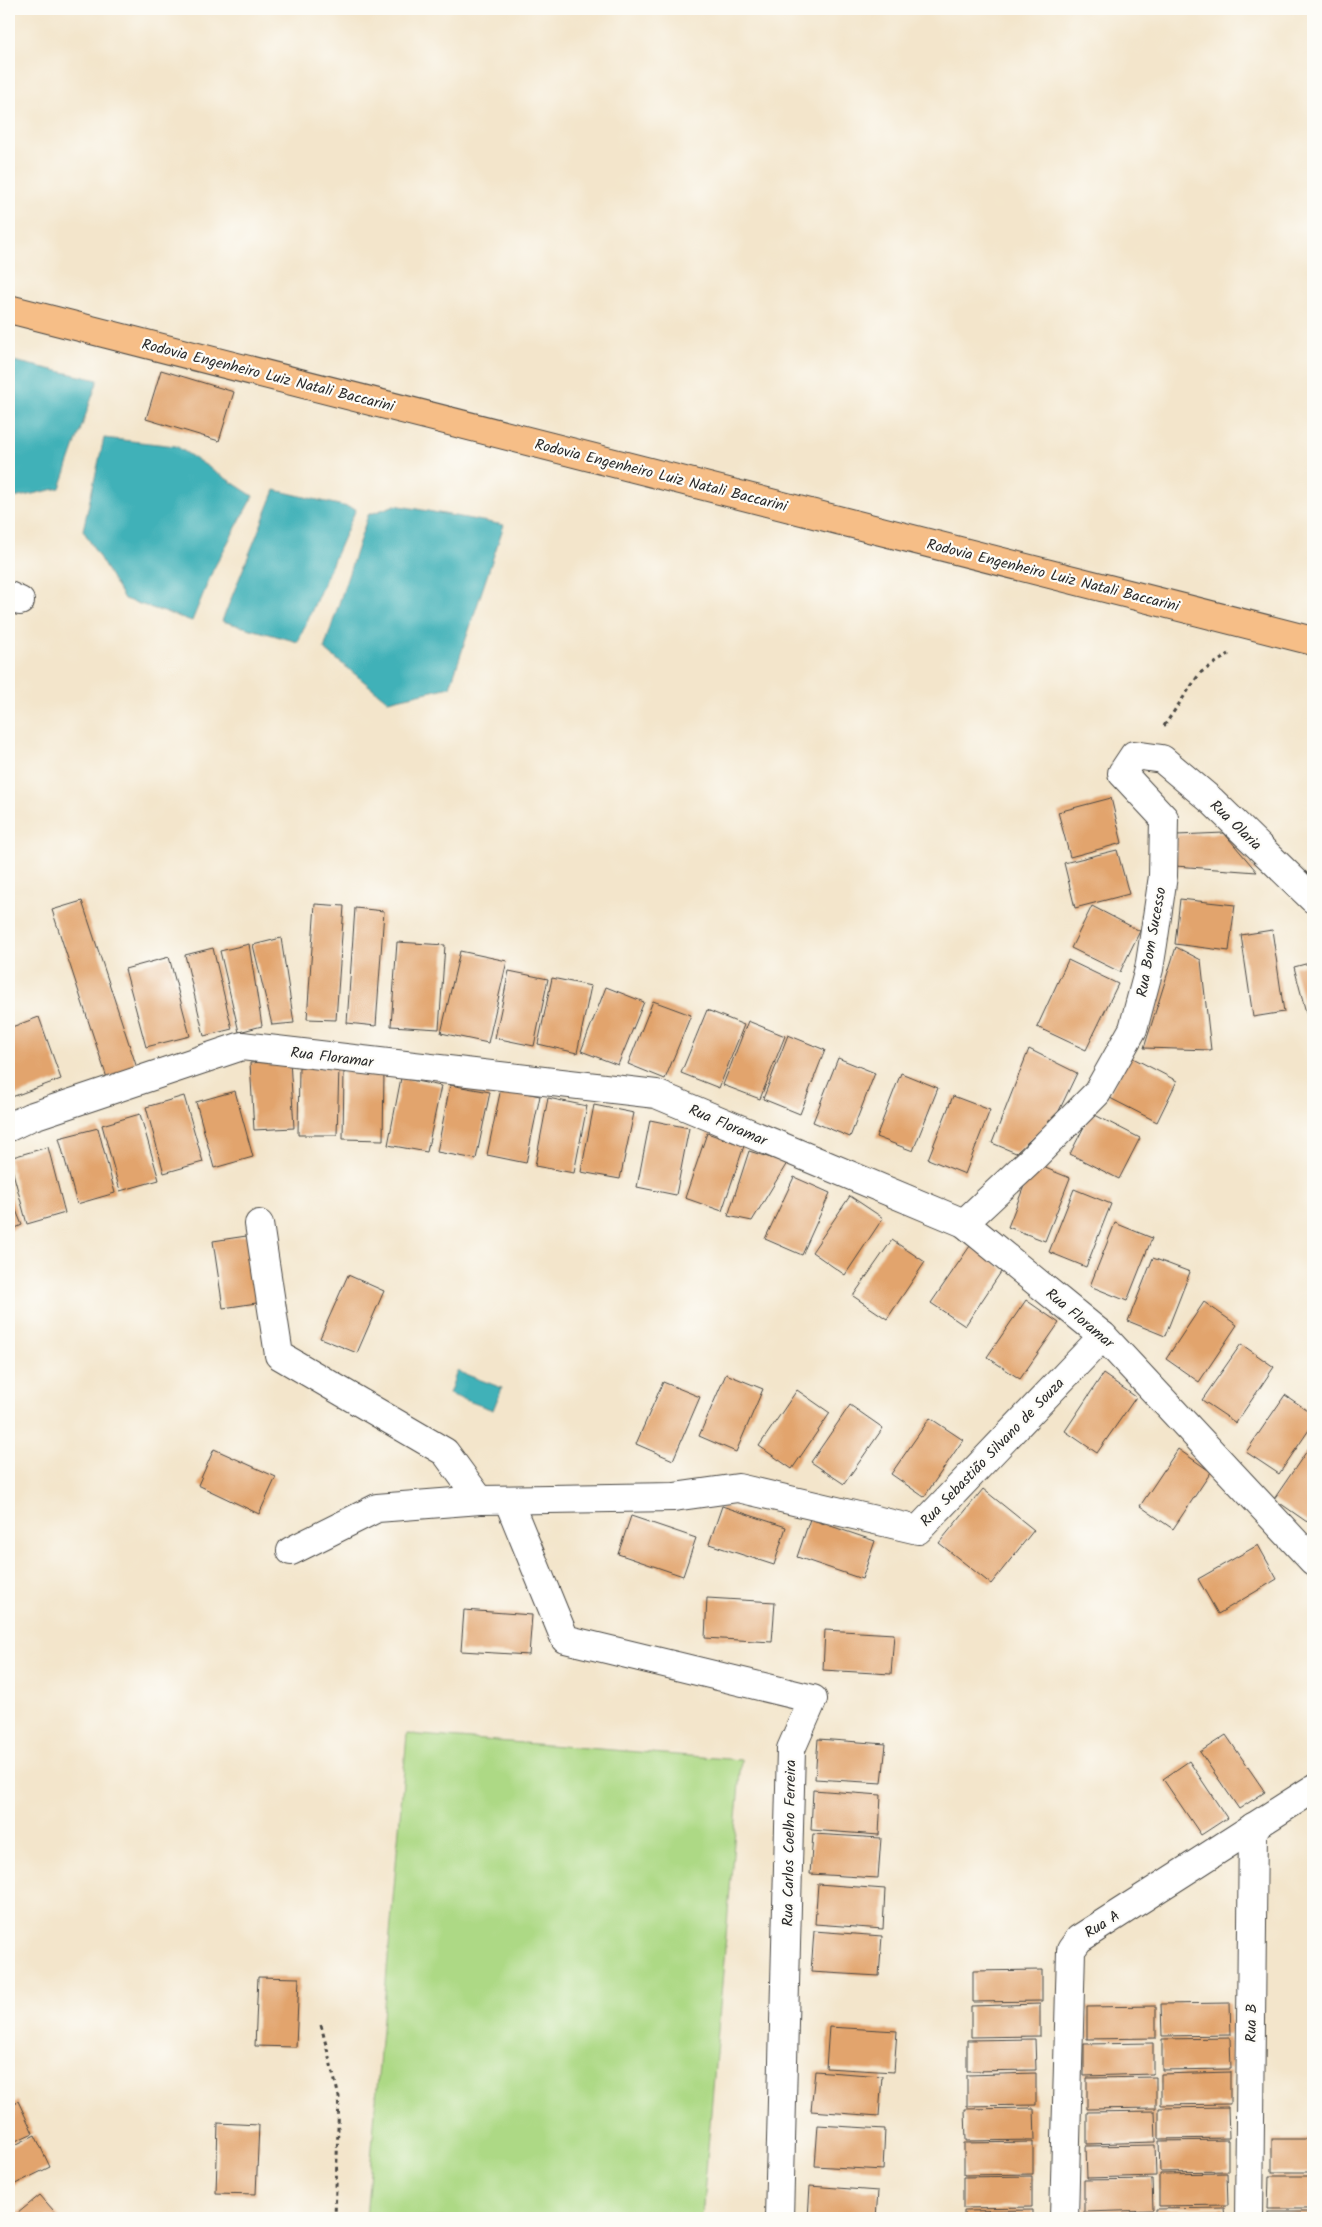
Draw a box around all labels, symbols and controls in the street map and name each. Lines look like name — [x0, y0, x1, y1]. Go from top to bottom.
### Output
street label: Rodovia Engenheiro Luiz Natali Baccarini — [139, 333, 398, 419]
street label: Rodovia Engenheiro Luiz Natali Baccarini — [532, 433, 791, 519]
street label: Rodovia Engenheiro Luiz Natali Baccarini — [924, 533, 1183, 619]
street label: Rua Olaria — [1204, 795, 1267, 857]
street label: Rua Bom Sucesso — [1130, 885, 1174, 999]
street label: Rua Floramar — [289, 1041, 376, 1075]
street label: Rua Floramar — [685, 1099, 772, 1154]
street label: Rua Floramar — [1040, 1283, 1120, 1355]
street label: Rua Sebastião Silvano de Souza — [915, 1373, 1071, 1533]
street label: Rua Carlos Coelho Ferreira — [777, 1759, 803, 1927]
street label: Rua A — [1080, 1905, 1125, 1945]
street label: Rua B — [1240, 2004, 1264, 2043]

